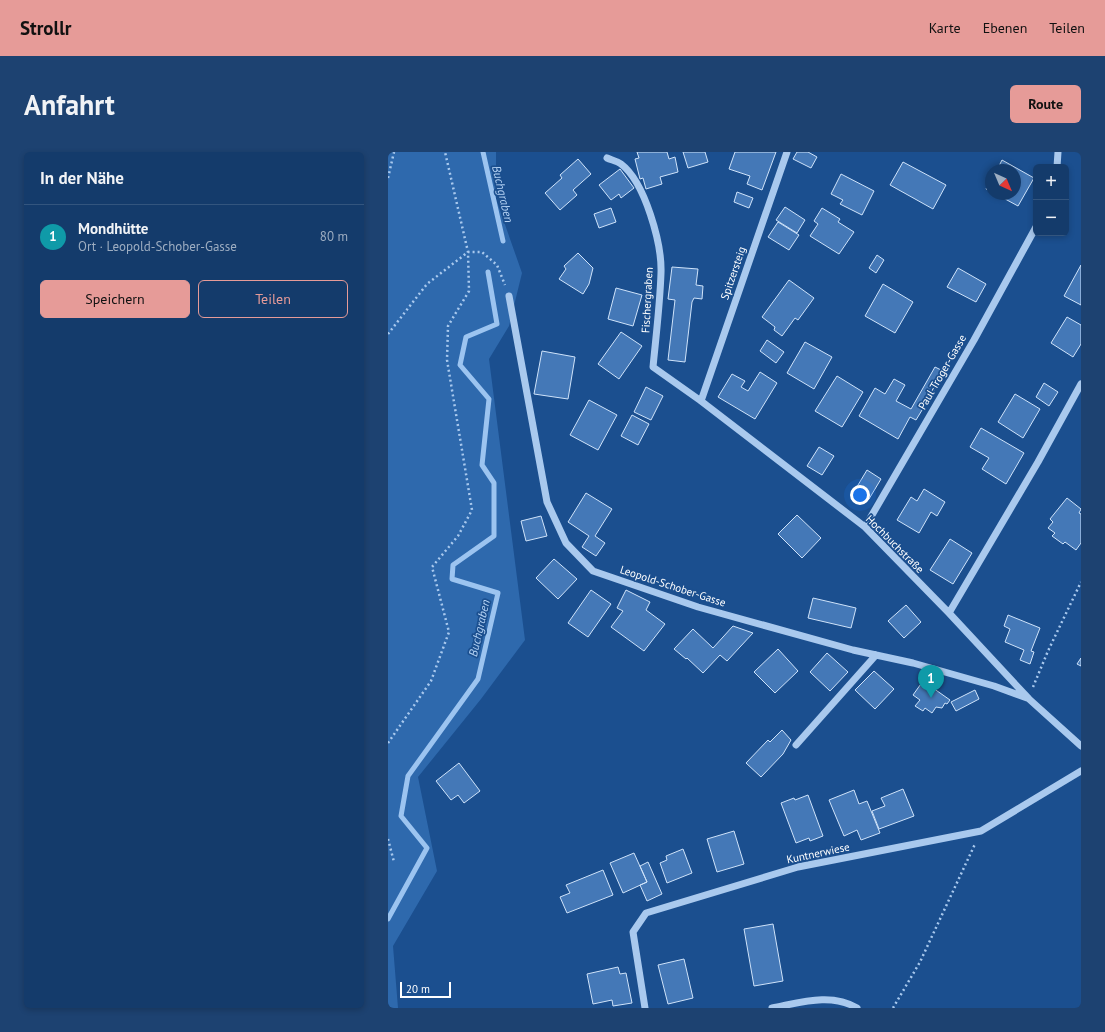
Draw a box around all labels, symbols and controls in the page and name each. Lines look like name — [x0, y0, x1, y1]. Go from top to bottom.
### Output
text: Strollr — [20, 16, 71, 40]
text: Karte — [929, 19, 961, 37]
text: Ebenen — [983, 19, 1027, 37]
text: Teilen — [1049, 19, 1085, 37]
button: Route — [1010, 85, 1081, 123]
text: Anfahrt — [24, 86, 115, 123]
water label: Buchgraben — [489, 164, 517, 224]
north arrow — [985, 164, 1021, 200]
map controls — [1033, 164, 1069, 236]
button: + — [1033, 164, 1069, 200]
text: In der Nähe — [40, 167, 124, 189]
button: − — [1033, 200, 1069, 236]
text: Mondhütte — [78, 219, 148, 238]
text: 1 — [49, 228, 57, 245]
text: 80 m — [320, 228, 348, 245]
text: Ort · Leopold-Schober-Gasse — [78, 238, 237, 255]
street label: Spitzersteig — [717, 245, 749, 301]
street label: Fischergraben — [638, 267, 656, 333]
button: Speichern — [40, 280, 190, 318]
button: Teilen — [198, 280, 348, 318]
street label: Paul-Troger-Gasse — [915, 332, 969, 412]
your location — [850, 485, 870, 505]
street label: Hochbuchstraße — [863, 512, 927, 576]
street label: Leopold-Schober-Gasse — [618, 562, 728, 610]
water label: Buchgraben — [465, 598, 493, 658]
pin: 1 — [918, 665, 944, 698]
street label: Kuntnerwiese — [785, 839, 851, 867]
scale bar — [400, 980, 451, 999]
text: 20 m — [406, 982, 430, 996]

